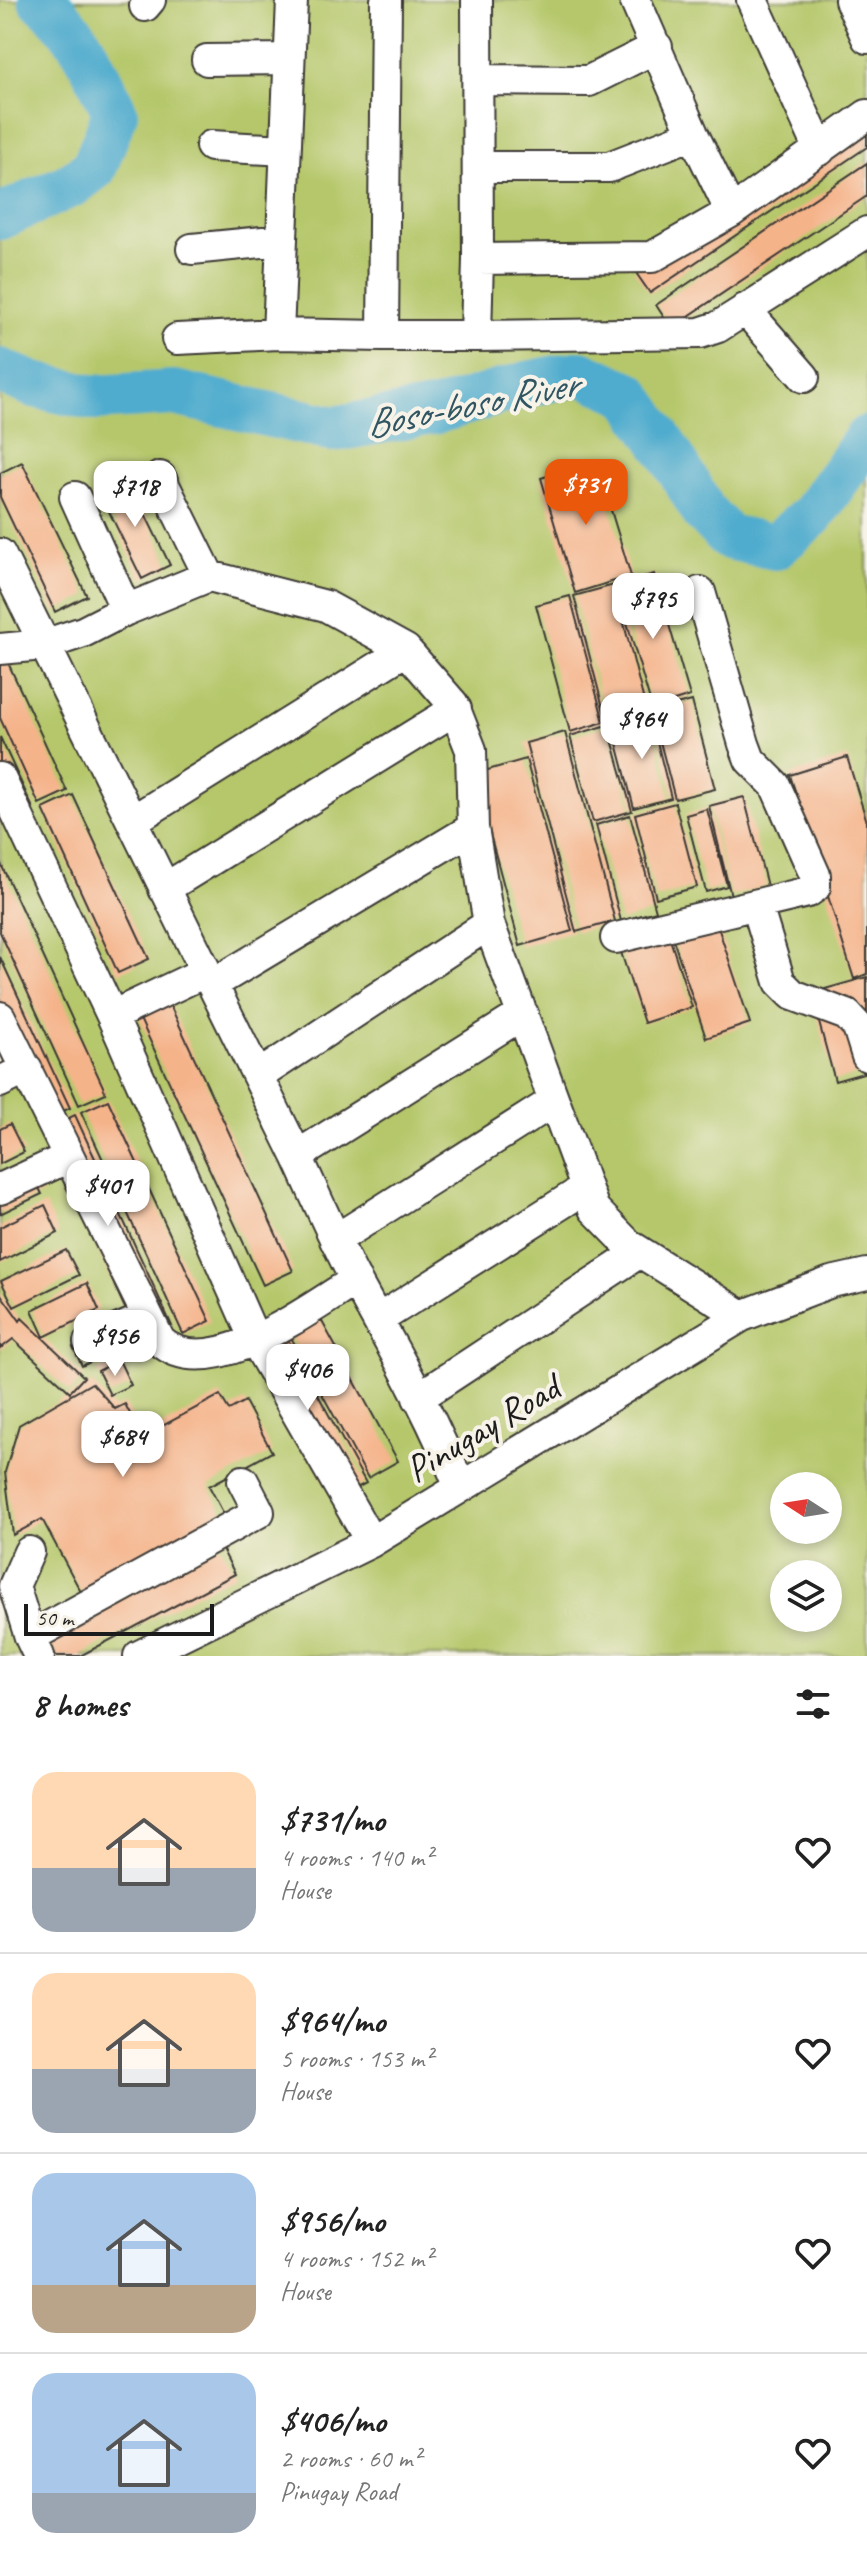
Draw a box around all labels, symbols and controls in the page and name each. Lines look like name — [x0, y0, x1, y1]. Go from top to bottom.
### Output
water label: Boso-boso River — [361, 358, 589, 449]
pin: $731 — [539, 459, 633, 527]
pin: $718 — [88, 461, 182, 529]
text: $731 — [563, 468, 609, 501]
text: $718 — [112, 470, 158, 503]
pin: $795 — [606, 573, 700, 641]
text: $795 — [630, 582, 676, 615]
pin: $964 — [595, 693, 689, 761]
text: $964 — [618, 702, 666, 735]
pin: $401 — [61, 1160, 155, 1228]
text: $401 — [85, 1169, 131, 1202]
pin: $956 — [68, 1310, 162, 1378]
text: $956 — [92, 1319, 138, 1352]
pin: $406 — [261, 1344, 355, 1412]
text: $406 — [284, 1353, 332, 1386]
street label: Pinugay Road — [397, 1361, 573, 1493]
pin: $684 — [76, 1411, 170, 1479]
text: $684 — [99, 1420, 147, 1453]
north arrow — [770, 1472, 842, 1544]
map controls — [770, 1472, 842, 1632]
button: layers — [770, 1560, 842, 1632]
scale bar — [24, 1600, 214, 1636]
text: 50 m — [36, 1604, 73, 1632]
icon: filters — [791, 1682, 835, 1726]
text: 8 homes — [32, 1683, 128, 1726]
text: $731/mo — [280, 1798, 385, 1841]
icon: home — [96, 1804, 192, 1900]
icon: heart — [791, 1830, 835, 1874]
text: 4 rooms · 140 m² — [280, 1841, 432, 1874]
text: House — [280, 1874, 331, 1907]
text: $964/mo — [280, 1999, 385, 2042]
icon: home — [96, 2005, 192, 2101]
icon: heart — [791, 2031, 835, 2075]
text: 5 rooms · 153 m² — [280, 2042, 432, 2075]
text: House — [280, 2075, 331, 2108]
text: $956/mo — [280, 2199, 385, 2242]
icon: home — [96, 2205, 192, 2301]
icon: heart — [791, 2231, 835, 2275]
text: 4 rooms · 152 m² — [280, 2242, 432, 2275]
text: House — [280, 2275, 331, 2308]
text: $406/mo — [280, 2399, 385, 2442]
icon: home — [96, 2405, 192, 2501]
icon: heart — [791, 2431, 835, 2475]
text: 2 rooms · 60 m² — [280, 2442, 421, 2475]
text: Pinugay Road — [280, 2475, 397, 2508]

